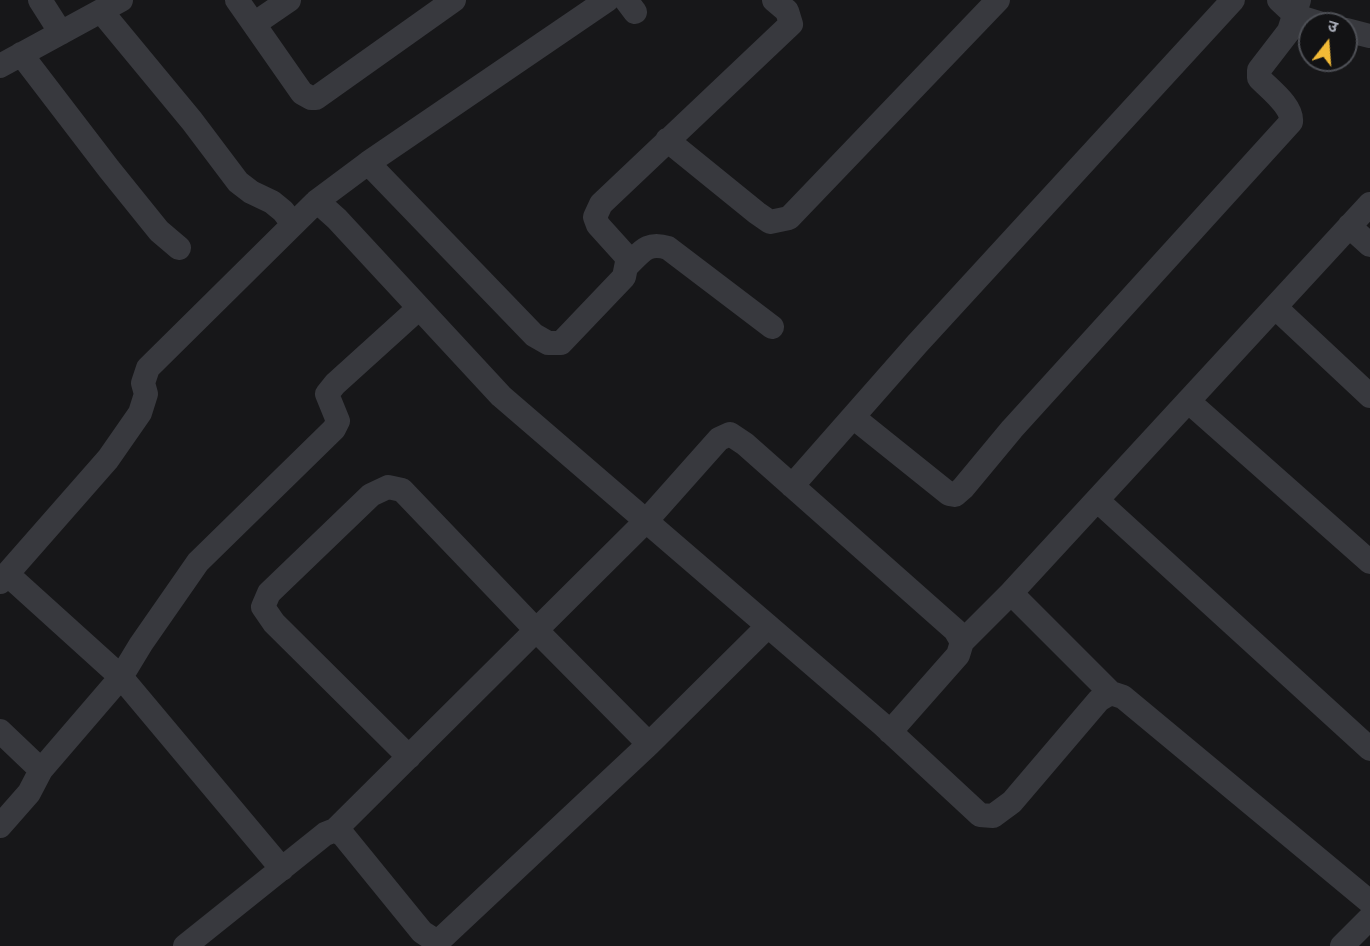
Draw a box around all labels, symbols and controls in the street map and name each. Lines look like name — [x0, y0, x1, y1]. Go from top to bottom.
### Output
north arrow — [1298, 12, 1358, 72]
text: उ — [1326, 18, 1339, 36]

